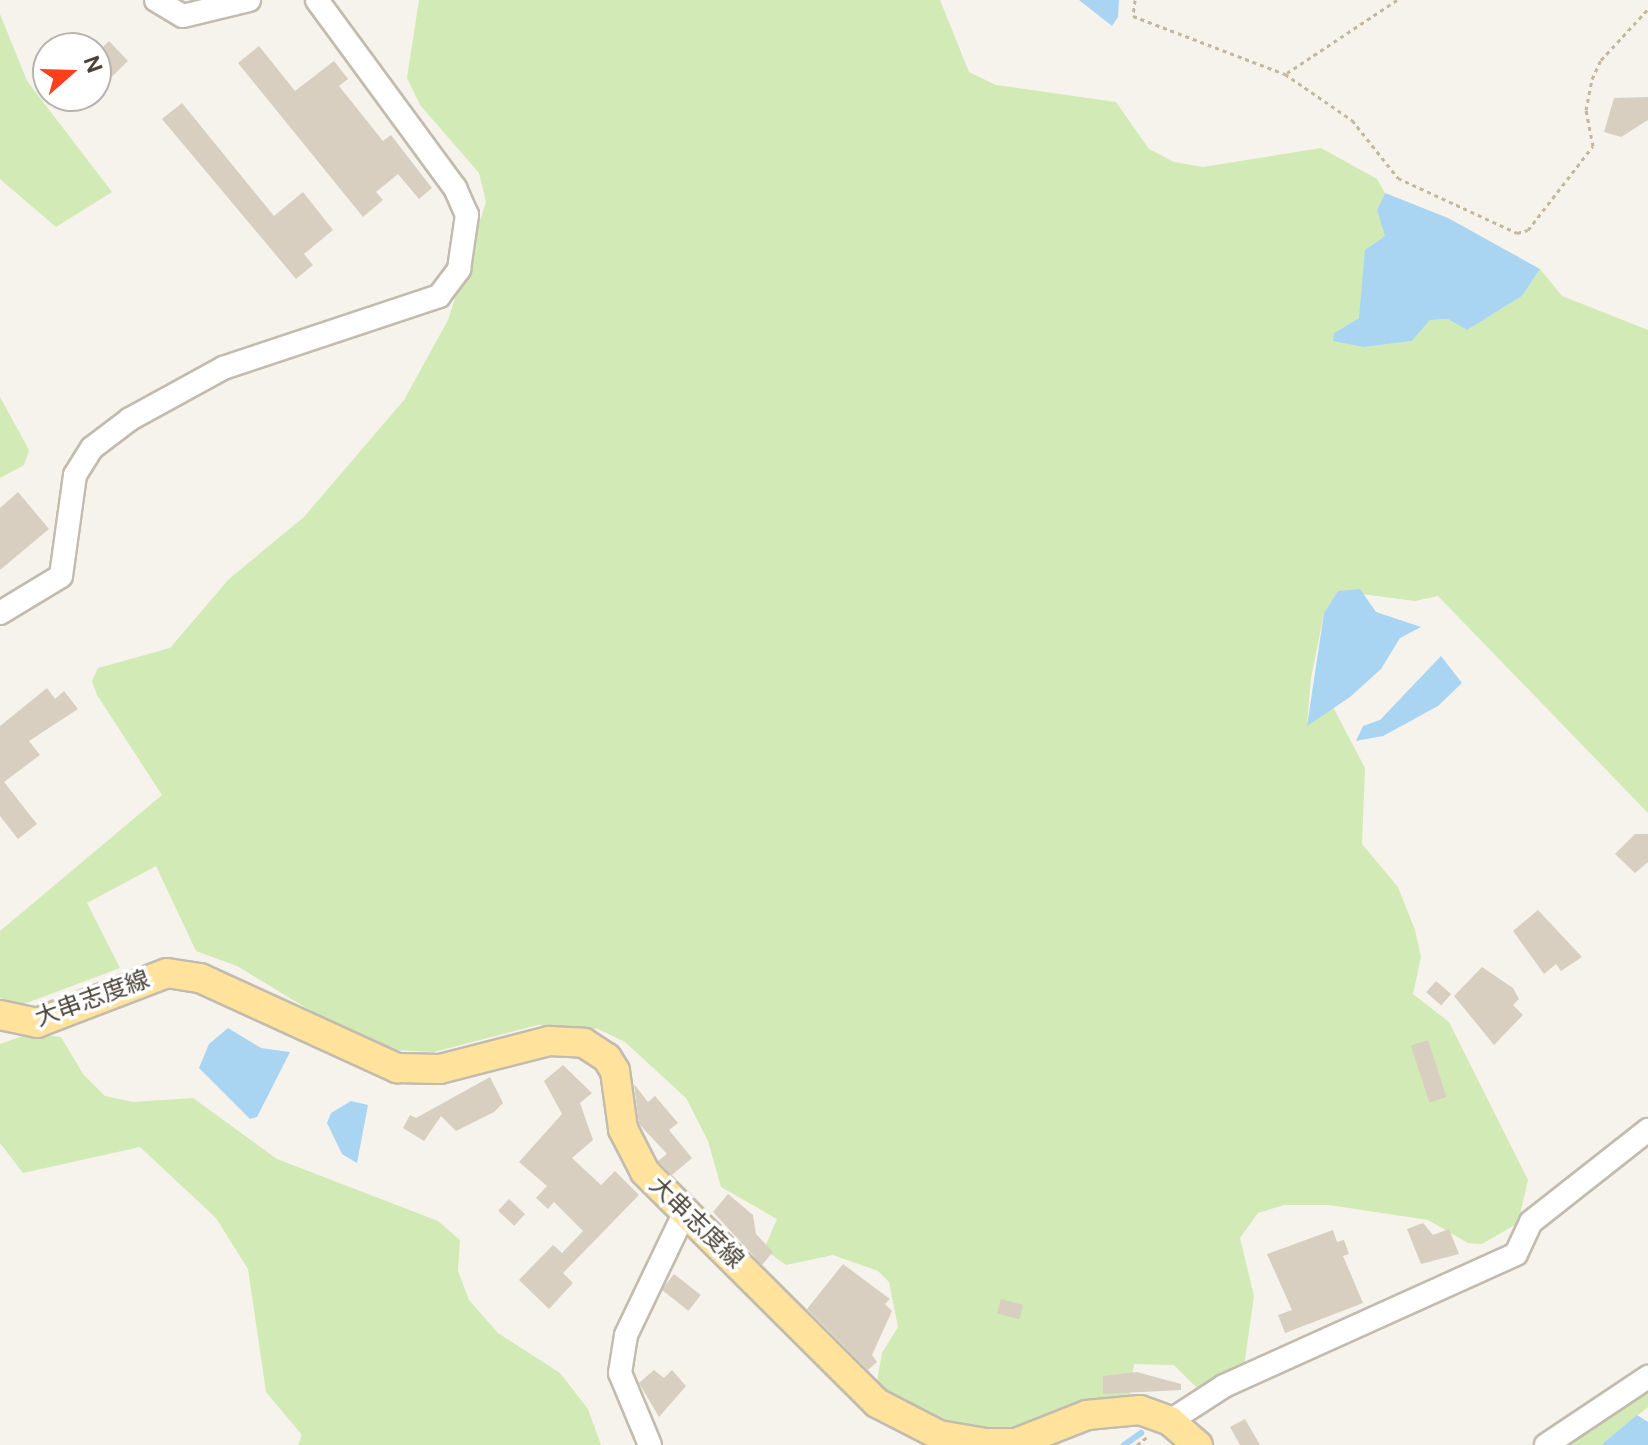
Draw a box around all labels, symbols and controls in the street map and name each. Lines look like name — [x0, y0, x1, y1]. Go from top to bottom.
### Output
north arrow — [32, 32, 112, 112]
text: N — [77, 52, 110, 77]
street label: 大串志度線 — [31, 964, 153, 1032]
street label: 大串志度線 — [644, 1170, 750, 1274]

